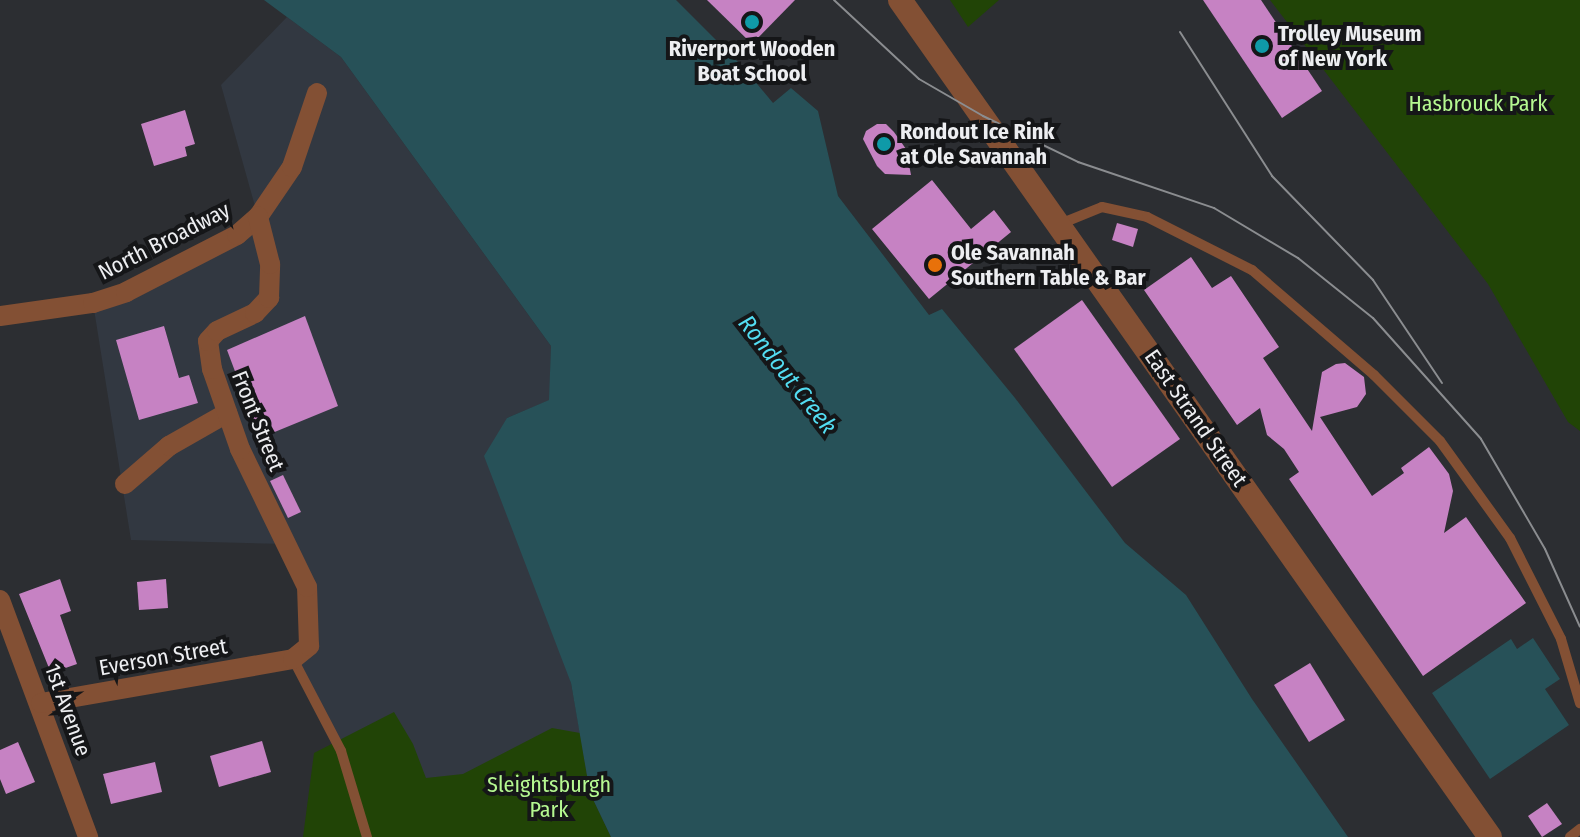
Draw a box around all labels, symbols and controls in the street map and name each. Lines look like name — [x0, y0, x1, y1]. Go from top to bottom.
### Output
marker: Riverport Wooden Boat School — [743, 13, 761, 31]
place label: Trolley Museum of New York — [1278, 20, 1421, 72]
place label: Riverport Wooden Boat School — [669, 35, 835, 86]
marker: Trolley Museum of New York — [1253, 37, 1271, 55]
park label: Hasbrouck Park — [1408, 91, 1548, 117]
place label: Rondout Ice Rink at Ole Savannah — [900, 118, 1054, 170]
marker: Rondout Ice Rink at Ole Savannah — [875, 135, 893, 153]
street label: North Broadway — [94, 197, 234, 285]
place label: Ole Savannah Southern Table & Bar — [951, 239, 1145, 290]
marker: Ole Savannah Southern Table & Bar — [926, 256, 944, 274]
water label: Rondout Creek — [732, 310, 842, 440]
street label: East Strand Street — [1139, 344, 1253, 492]
street label: Front Street — [226, 367, 290, 475]
street label: Everson Street — [97, 633, 229, 681]
street label: 1st Avenue — [39, 660, 97, 760]
park label: Sleightsburgh Park — [487, 771, 611, 822]

